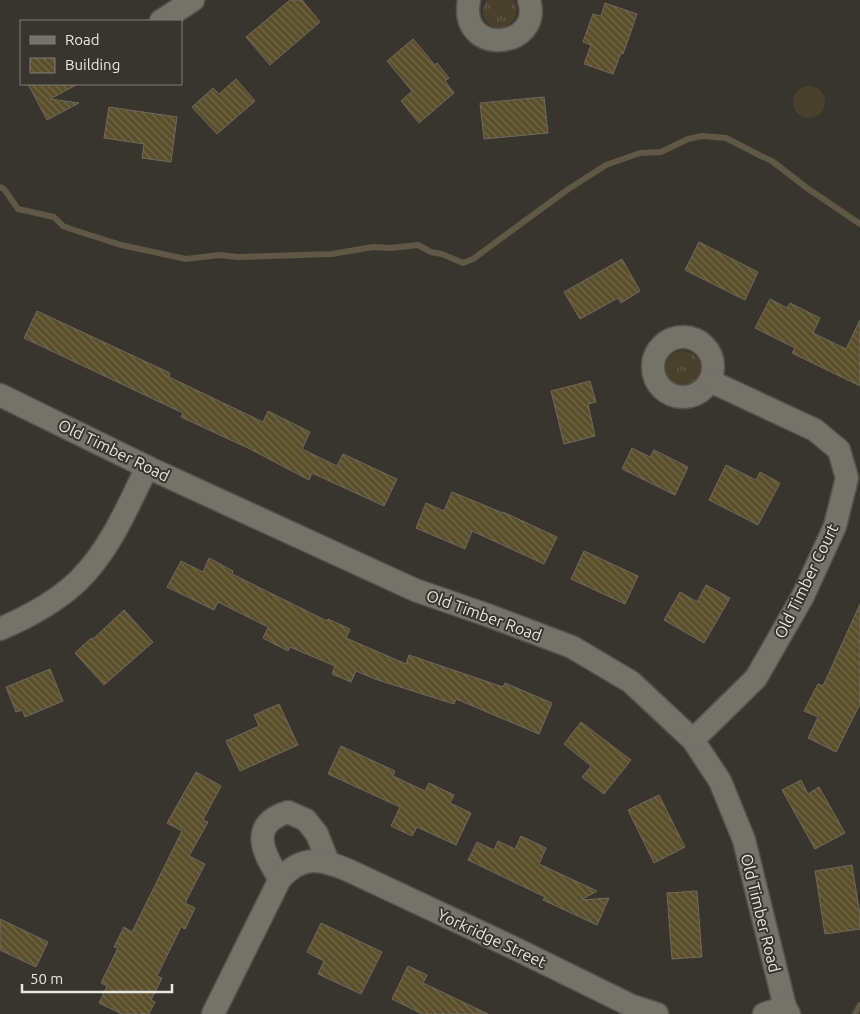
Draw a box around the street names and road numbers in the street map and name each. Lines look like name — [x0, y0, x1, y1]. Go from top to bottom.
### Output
street label: Old Timber Road — [56, 415, 172, 485]
street label: Old Timber Court — [770, 520, 842, 641]
street label: Old Timber Road — [424, 586, 544, 644]
street label: Old Timber Road — [738, 852, 784, 974]
street label: Yorkridge Street — [435, 905, 550, 971]

